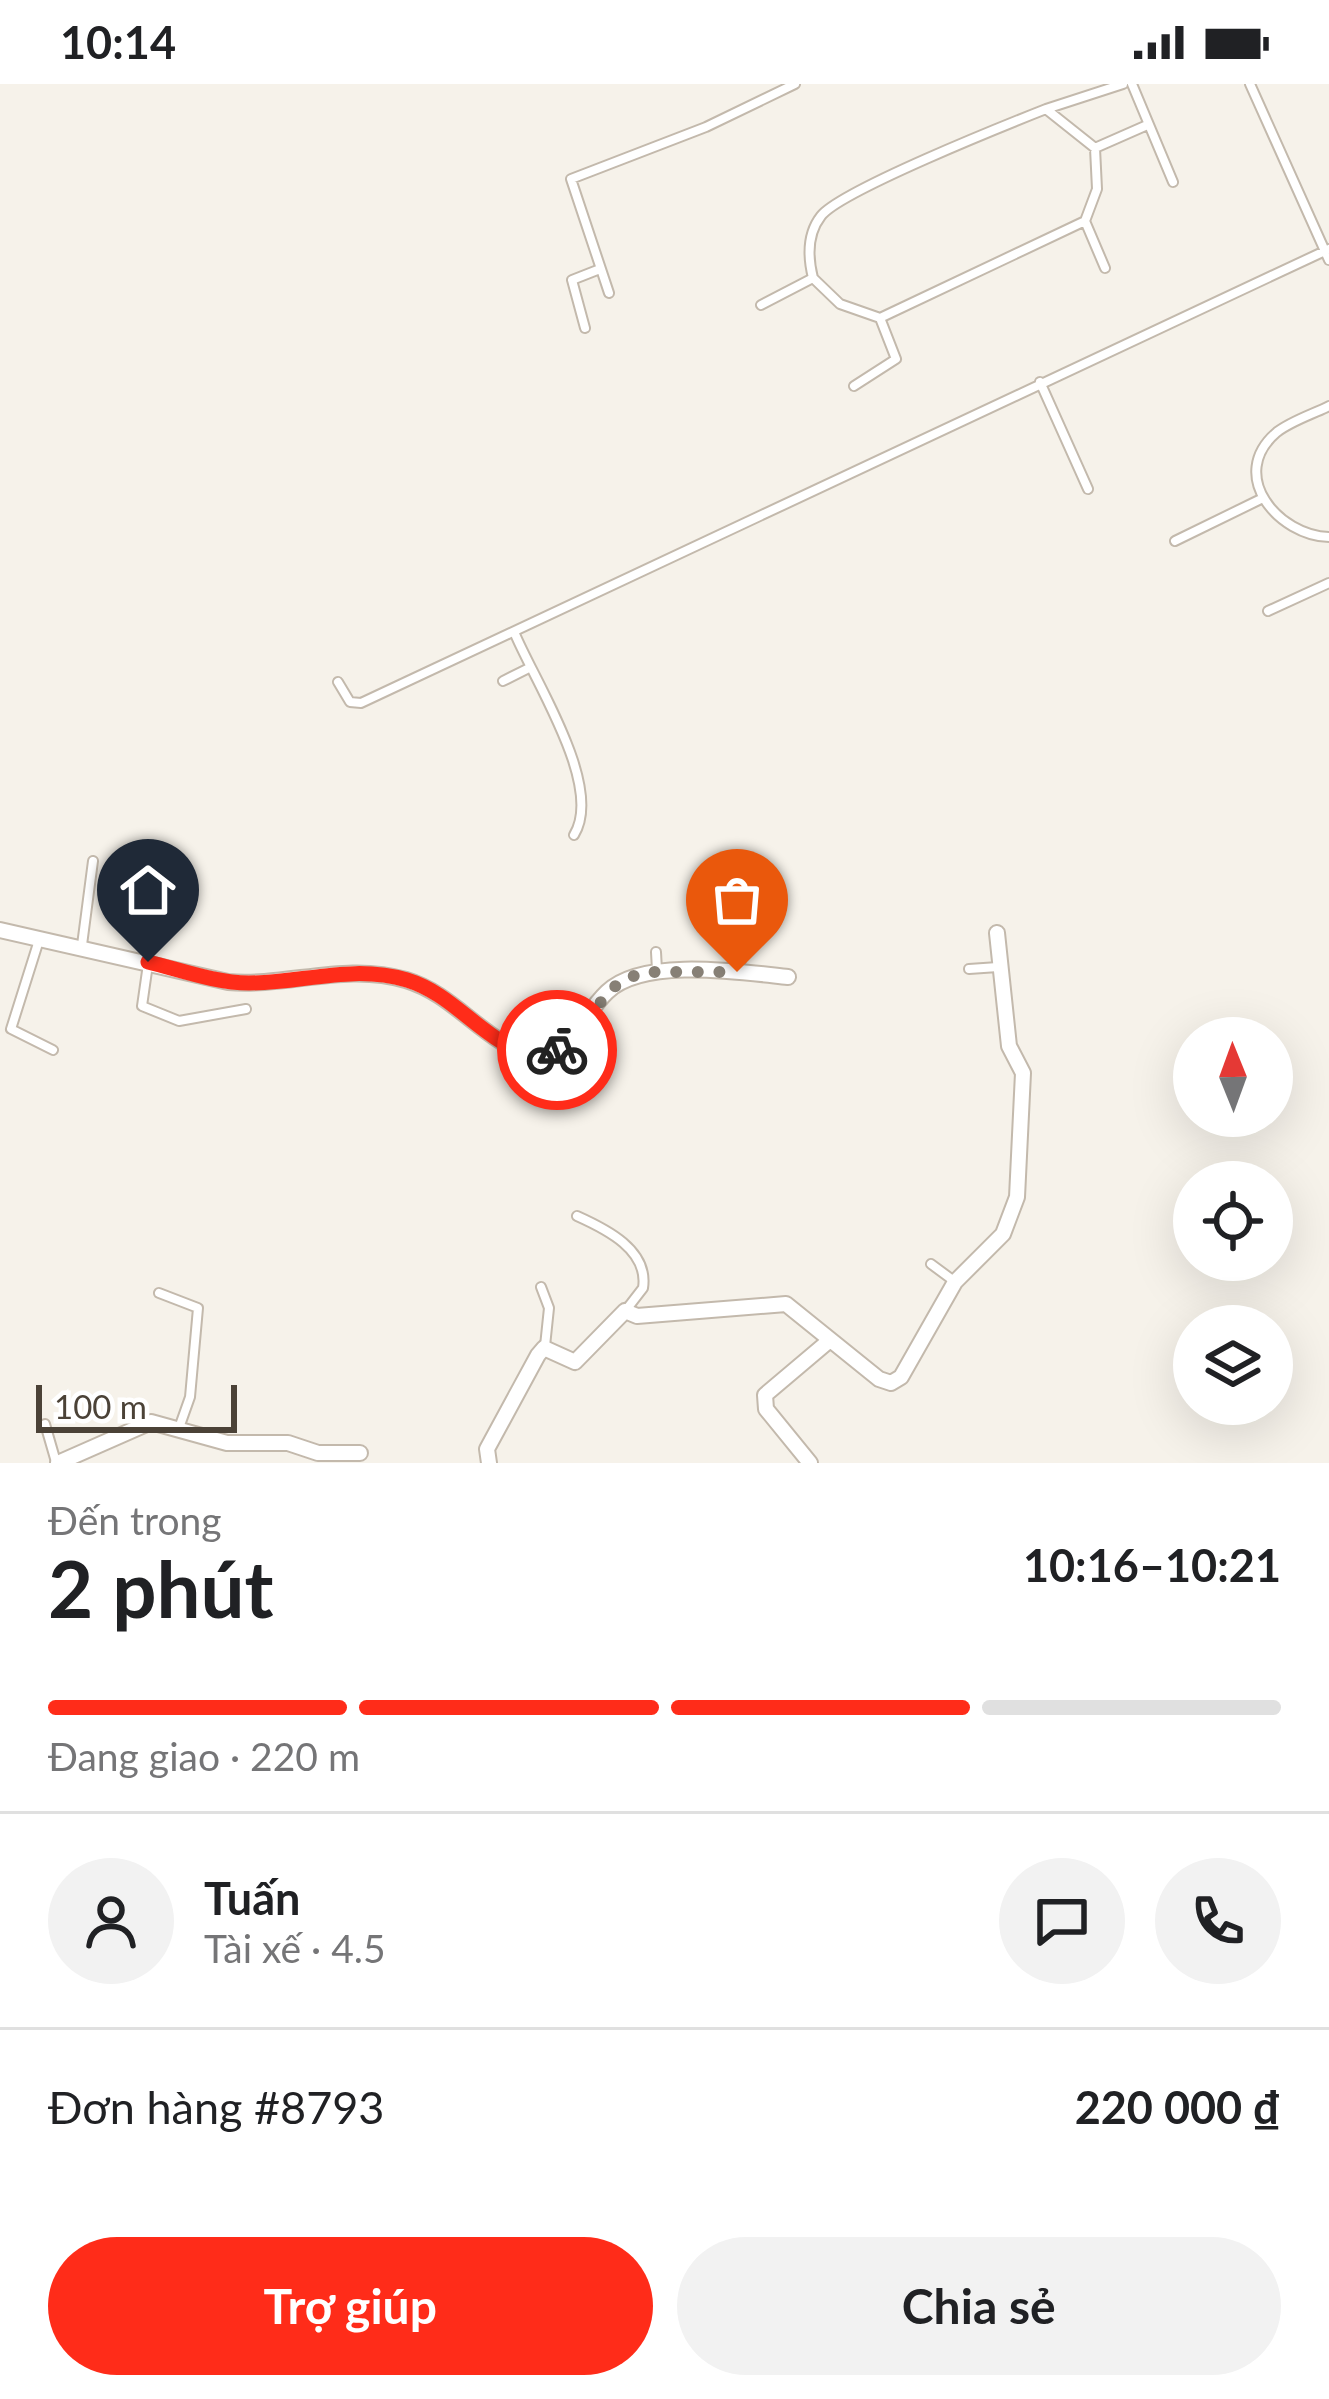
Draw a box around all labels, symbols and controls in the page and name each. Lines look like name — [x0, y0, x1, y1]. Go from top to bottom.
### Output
text: 10:14 — [60, 15, 176, 69]
pin — [97, 839, 199, 962]
pin — [686, 849, 788, 972]
icon: home — [115, 857, 181, 923]
icon: bag — [704, 867, 770, 933]
courier — [497, 990, 617, 1110]
icon: bike — [524, 1017, 590, 1083]
north arrow — [1173, 1017, 1293, 1137]
map controls — [1173, 1017, 1293, 1425]
button: locate — [1173, 1161, 1293, 1281]
button: layers — [1173, 1305, 1293, 1425]
scale bar — [36, 1379, 237, 1432]
text: 100 m — [54, 1386, 147, 1426]
text: Đến trong — [48, 1497, 222, 1543]
text: 10:16–10:21 — [1023, 1538, 1281, 1592]
text: 2 phút — [48, 1541, 274, 1635]
text: Đang giao · 220 m — [48, 1733, 360, 1779]
button: person — [48, 1858, 174, 1984]
button: chat — [999, 1858, 1125, 1984]
button: phone — [1155, 1858, 1281, 1984]
text: Tuấn — [204, 1871, 300, 1925]
text: Tài xế · 4.5 — [204, 1925, 386, 1971]
text: Đơn hàng #8793 — [48, 2080, 384, 2134]
text: 220 000 ₫ — [1075, 2080, 1281, 2134]
button: Trợ giúp — [48, 2237, 653, 2375]
button: Chia sẻ — [677, 2237, 1281, 2375]

